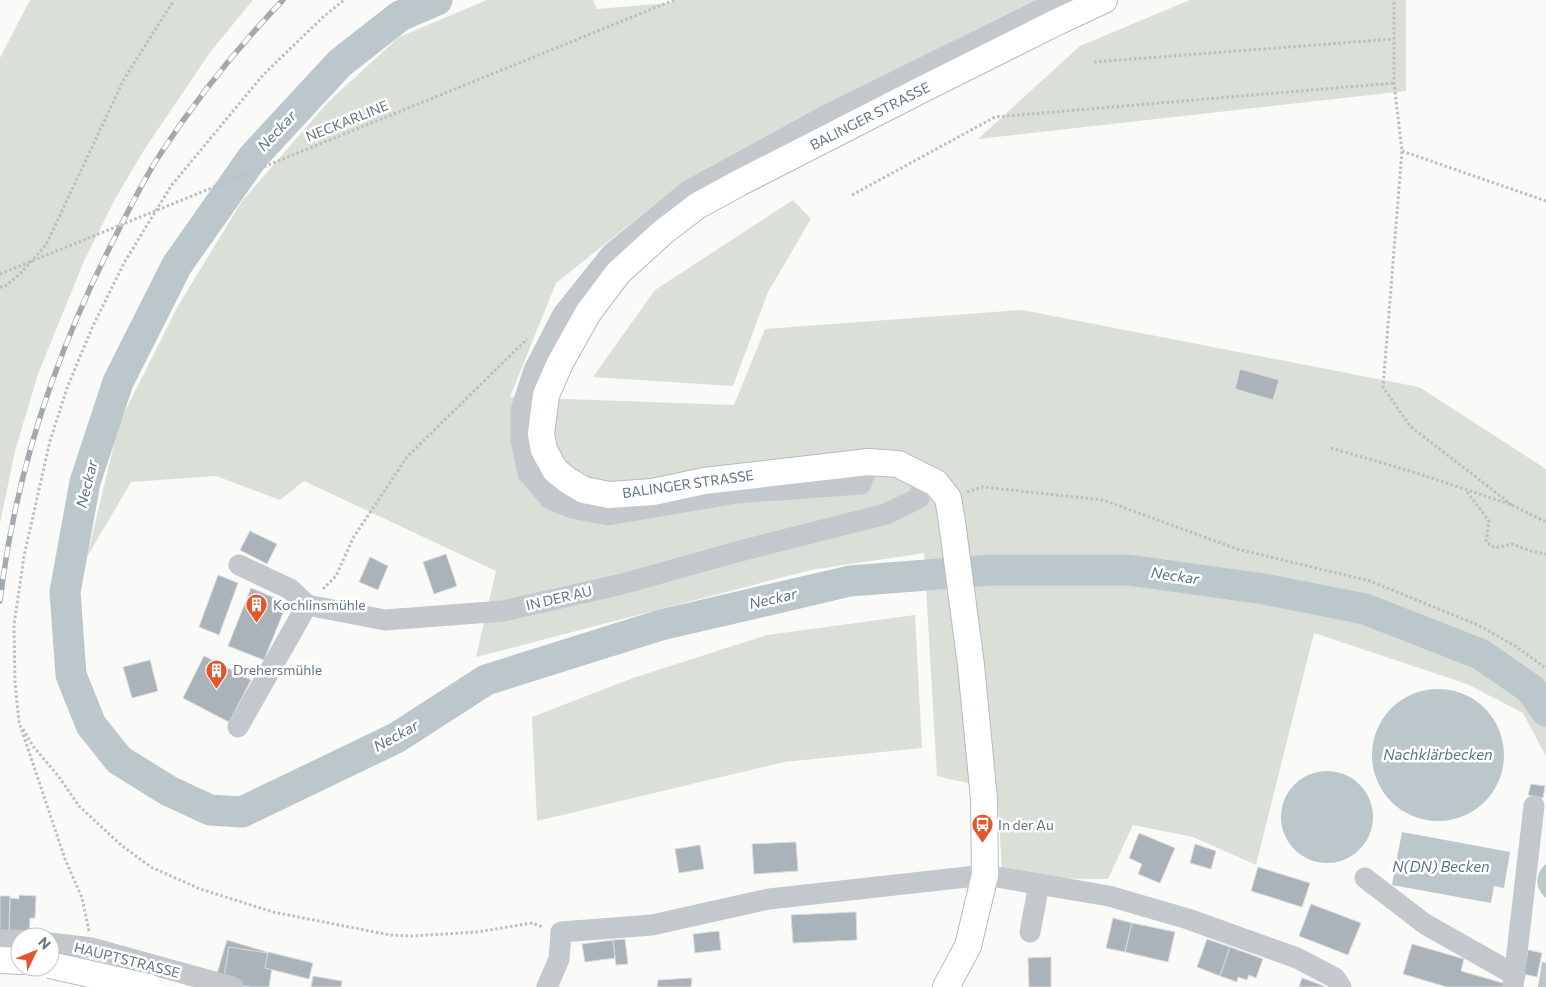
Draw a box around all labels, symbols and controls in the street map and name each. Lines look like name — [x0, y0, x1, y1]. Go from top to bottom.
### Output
street label: BALINGER STRASSE — [807, 78, 933, 153]
street label: NECKARLINE — [303, 96, 391, 145]
water label: Neckar — [253, 106, 300, 154]
water label: Neckar — [71, 457, 101, 510]
street label: BALINGER STRASSE — [621, 466, 755, 501]
water label: Neckar — [1150, 563, 1201, 587]
street label: IN DER AU — [524, 582, 594, 613]
water label: Neckar — [747, 584, 799, 612]
building icon: Kochlinsmühle — [245, 593, 269, 624]
place label: Kochlinsmühle — [273, 596, 366, 613]
building icon: Drehersmühle — [205, 658, 229, 689]
place label: Drehersmühle — [233, 661, 322, 678]
water label: Neckar — [370, 715, 422, 755]
water label: Nachklärbecken — [1383, 745, 1493, 763]
bus stop icon: In der Au — [970, 813, 994, 844]
place label: In der Au — [998, 816, 1054, 833]
water label: N(DN) Becken — [1392, 857, 1490, 875]
north arrow — [10, 927, 60, 977]
text: N — [35, 933, 55, 952]
street label: HAUPTSTRASSE — [72, 938, 182, 981]

